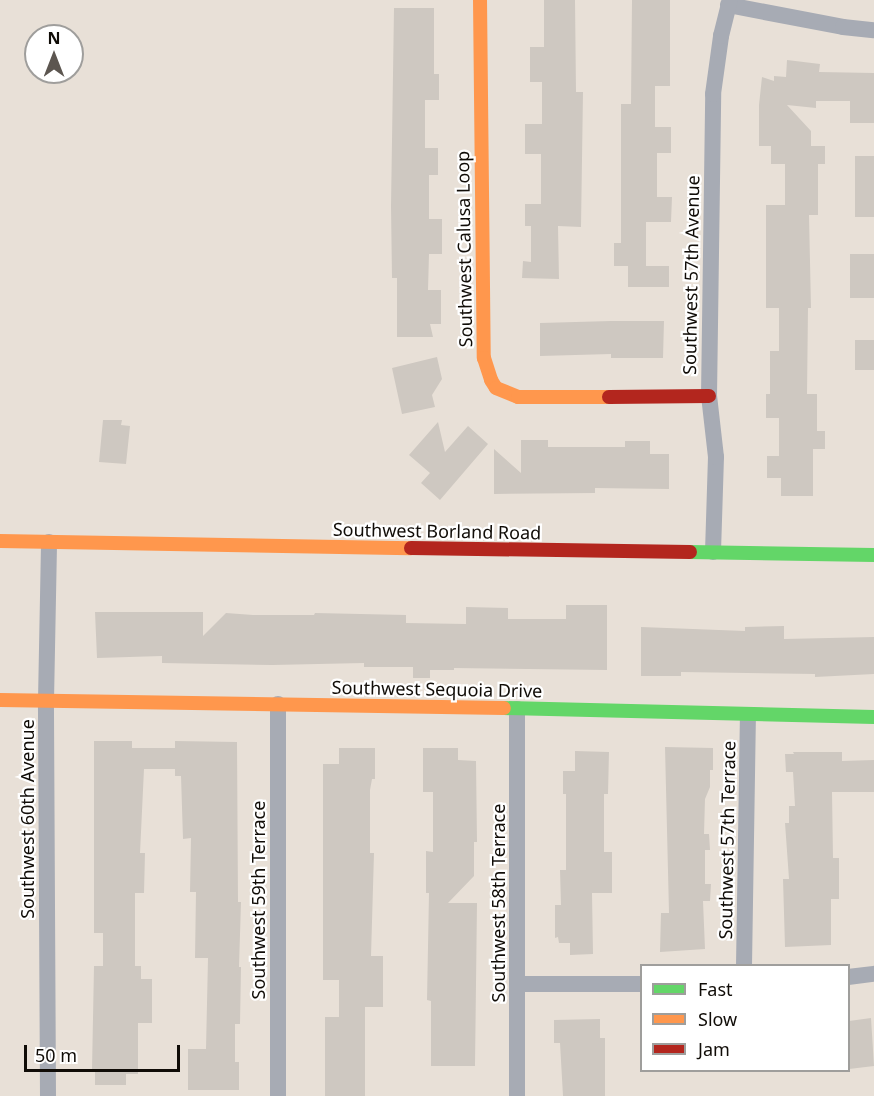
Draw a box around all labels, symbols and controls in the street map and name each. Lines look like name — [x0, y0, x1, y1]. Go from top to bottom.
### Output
north arrow — [24, 24, 84, 84]
text: N — [47, 27, 61, 49]
street label: Southwest Calusa Loop — [451, 151, 477, 347]
street label: Southwest 57th Avenue — [678, 175, 704, 375]
street label: Southwest Borland Road — [333, 518, 541, 544]
street label: Southwest Sequoia Drive — [331, 676, 543, 702]
street label: Southwest 60th Avenue — [16, 719, 38, 919]
street label: Southwest 57th Terrace — [714, 740, 740, 940]
street label: Southwest 59th Terrace — [247, 801, 269, 999]
street label: Southwest 58th Terrace — [487, 804, 509, 1002]
legend — [640, 964, 850, 1072]
text: Fast — [698, 977, 733, 1001]
text: Slow — [698, 1007, 737, 1031]
scale bar — [27, 1033, 183, 1071]
text: Jam — [698, 1037, 730, 1061]
text: 50 m — [35, 1043, 77, 1067]

